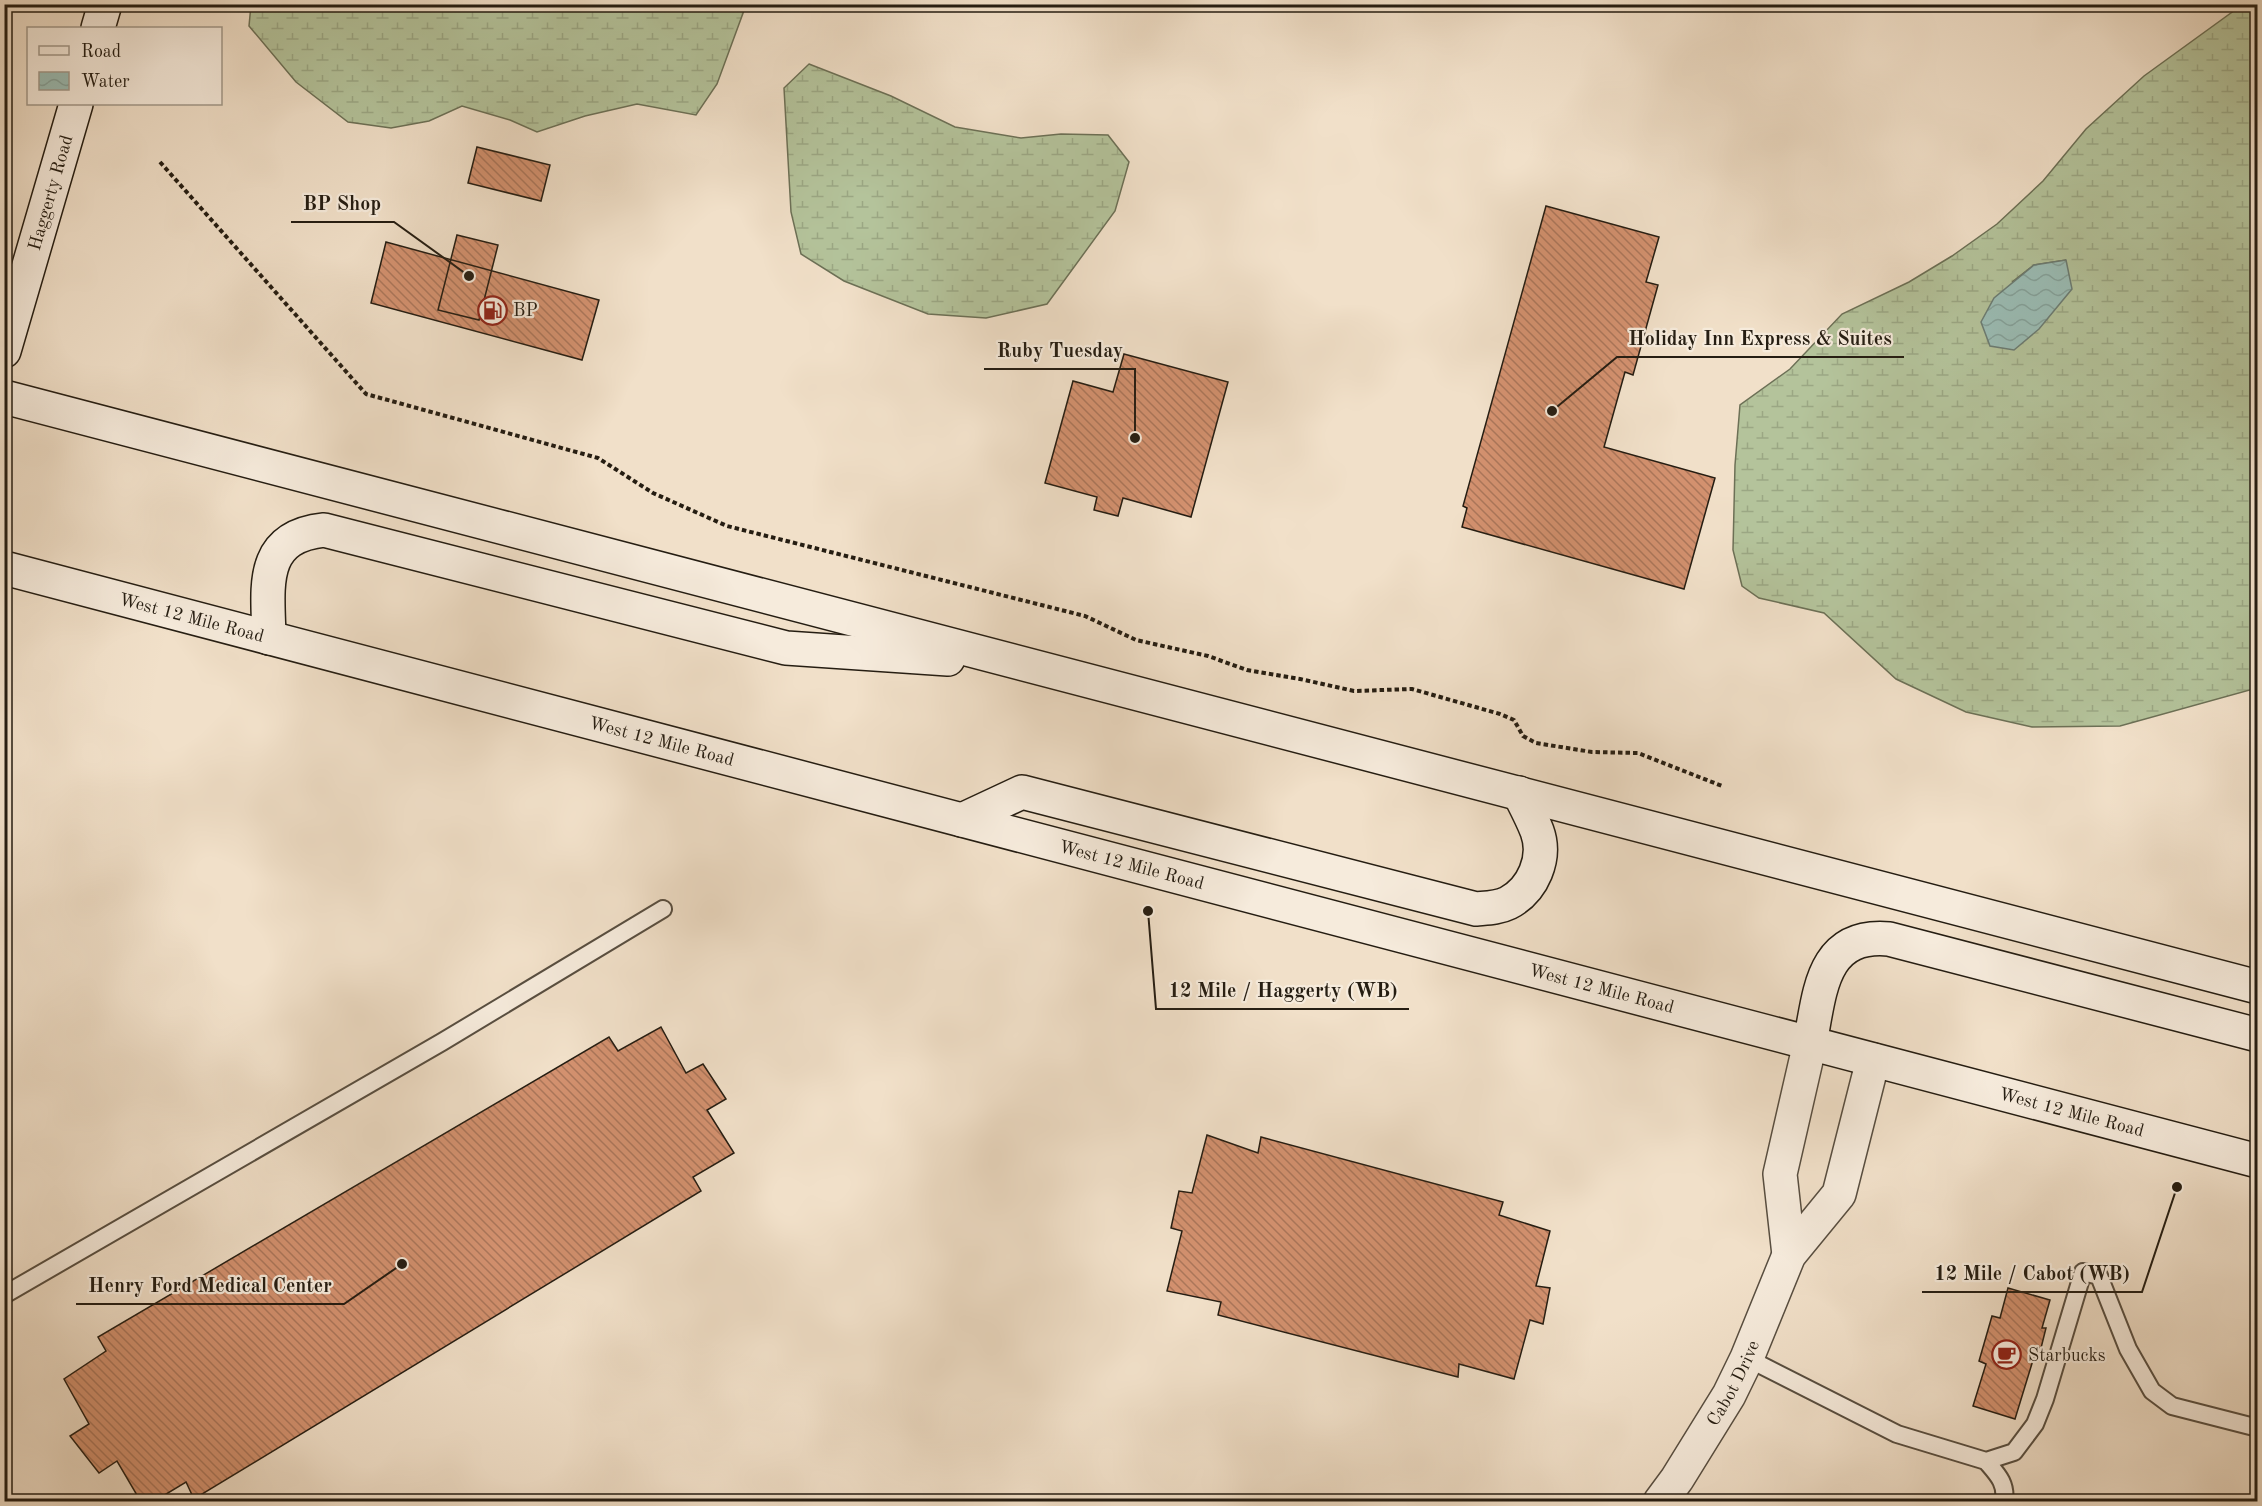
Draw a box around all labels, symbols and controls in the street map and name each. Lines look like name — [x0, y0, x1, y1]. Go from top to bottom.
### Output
legend — [27, 27, 222, 105]
text: Road — [81, 43, 121, 61]
text: Water — [81, 73, 130, 91]
street label: Haggerty Road — [26, 133, 76, 253]
callout: BP Shop — [291, 184, 394, 222]
text: BP Shop — [303, 195, 381, 215]
fuel station icon: BP — [476, 294, 508, 326]
place label: BP — [513, 302, 538, 320]
callout: Holiday Inn Express & Suites — [1617, 319, 1904, 357]
text: Holiday Inn Express & Suites — [1628, 330, 1892, 350]
callout: Ruby Tuesday — [984, 331, 1135, 369]
text: Ruby Tuesday — [997, 342, 1123, 362]
street label: West 12 Mile Road — [117, 591, 266, 646]
street label: West 12 Mile Road — [587, 714, 736, 770]
street label: West 12 Mile Road — [1057, 838, 1206, 893]
street label: West 12 Mile Road — [1527, 962, 1676, 1017]
callout: 12 Mile / Haggerty (WB) — [1156, 971, 1409, 1009]
text: 12 Mile / Haggerty (WB) — [1168, 981, 1398, 1002]
street label: West 12 Mile Road — [1997, 1085, 2146, 1141]
callout: 12 Mile / Cabot (WB) — [1922, 1254, 2142, 1292]
text: 12 Mile / Cabot (WB) — [1934, 1264, 2130, 1285]
callout: Henry Ford Medical Center — [76, 1266, 344, 1304]
text: Henry Ford Medical Center — [88, 1277, 332, 1297]
street label: Cabot Drive — [1704, 1338, 1763, 1429]
cafe icon: Starbucks — [1991, 1339, 2023, 1371]
place label: Starbucks — [2028, 1347, 2106, 1365]

